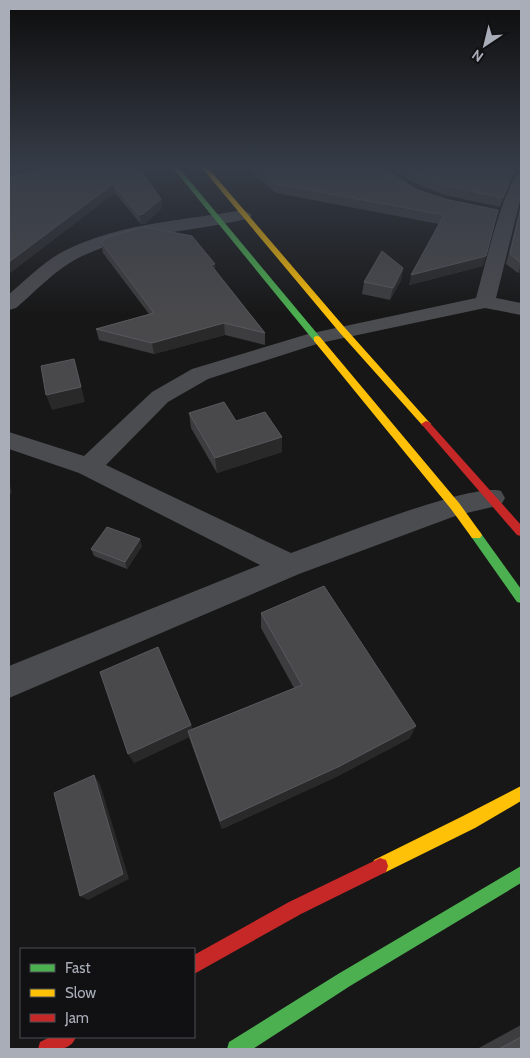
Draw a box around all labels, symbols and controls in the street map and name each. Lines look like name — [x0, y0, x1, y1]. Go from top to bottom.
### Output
north arrow — [460, 20, 510, 70]
text: N — [468, 45, 487, 66]
legend — [20, 948, 195, 1038]
text: Fast — [65, 959, 90, 977]
text: Slow — [65, 984, 96, 1002]
text: Jam — [64, 1009, 89, 1027]

